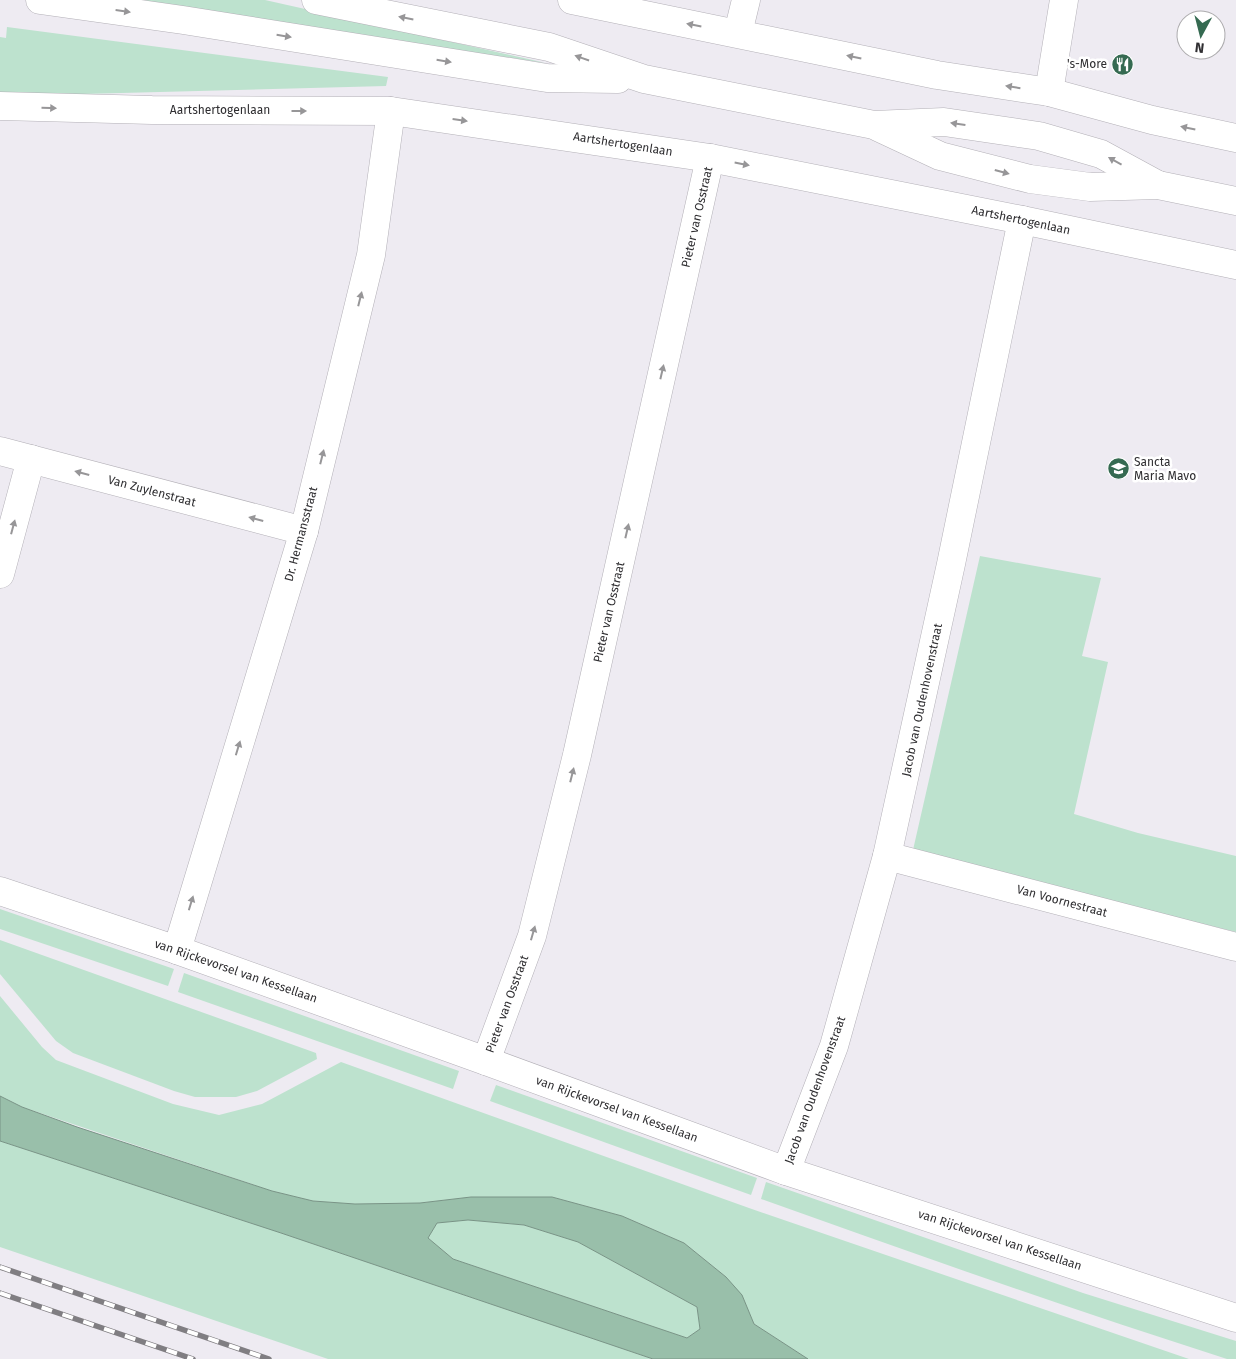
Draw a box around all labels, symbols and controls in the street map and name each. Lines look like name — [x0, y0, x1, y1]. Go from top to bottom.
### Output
one-way arrow — [115, 8, 131, 16]
north arrow — [1176, 10, 1226, 60]
one-way arrow — [398, 14, 414, 22]
one-way arrow — [686, 20, 702, 28]
one-way arrow — [276, 32, 292, 40]
text: N — [1194, 38, 1205, 56]
restaurant icon: 's-More — [1111, 52, 1135, 76]
one-way arrow — [846, 53, 861, 61]
one-way arrow — [574, 54, 589, 61]
place label: 's-More — [1067, 57, 1107, 71]
one-way arrow — [436, 58, 452, 66]
one-way arrow — [1005, 82, 1021, 90]
street label: Aartshertogenlaan — [170, 103, 270, 117]
one-way arrow — [41, 104, 57, 112]
one-way arrow — [291, 107, 307, 115]
one-way arrow — [453, 117, 469, 125]
one-way arrow — [949, 120, 965, 128]
one-way arrow — [1181, 124, 1196, 132]
street label: Aartshertogenlaan — [572, 129, 674, 159]
one-way arrow — [1108, 157, 1121, 166]
one-way arrow — [735, 160, 750, 168]
street label: Pieter van Osstraat — [679, 165, 716, 269]
one-way arrow — [994, 168, 1009, 176]
street label: Aartshertogenlaan — [970, 203, 1072, 237]
one-way arrow — [357, 292, 365, 307]
one-way arrow — [658, 365, 666, 380]
one-way arrow — [318, 450, 326, 465]
place label: Sancta Maria Mavo — [1134, 455, 1196, 483]
school or university icon: Sancta Maria Mavo — [1106, 457, 1130, 481]
one-way arrow — [75, 469, 90, 477]
street label: Van Zuylenstraat — [107, 473, 198, 510]
street label: Dr. Hermansstraat — [282, 484, 321, 583]
one-way arrow — [249, 514, 264, 522]
one-way arrow — [9, 519, 17, 534]
one-way arrow — [623, 523, 631, 538]
street label: Pieter van Osstraat — [591, 560, 628, 664]
street label: Jacob van Oudenhovenstraat — [899, 621, 945, 778]
one-way arrow — [235, 740, 243, 755]
one-way arrow — [568, 767, 576, 782]
street label: Van Voornestraat — [1015, 882, 1109, 920]
one-way arrow — [188, 896, 196, 911]
one-way arrow — [529, 925, 537, 940]
street label: van Rijckevorsel van Kessellaan — [153, 936, 319, 1006]
street label: Pieter van Osstraat — [483, 953, 531, 1055]
street label: Jacob van Oudenhovenstraat — [782, 1014, 849, 1166]
street label: van Rijckevorsel van Kessellaan — [534, 1073, 700, 1145]
street label: van Rijckevorsel van Kessellaan — [916, 1207, 1084, 1273]

